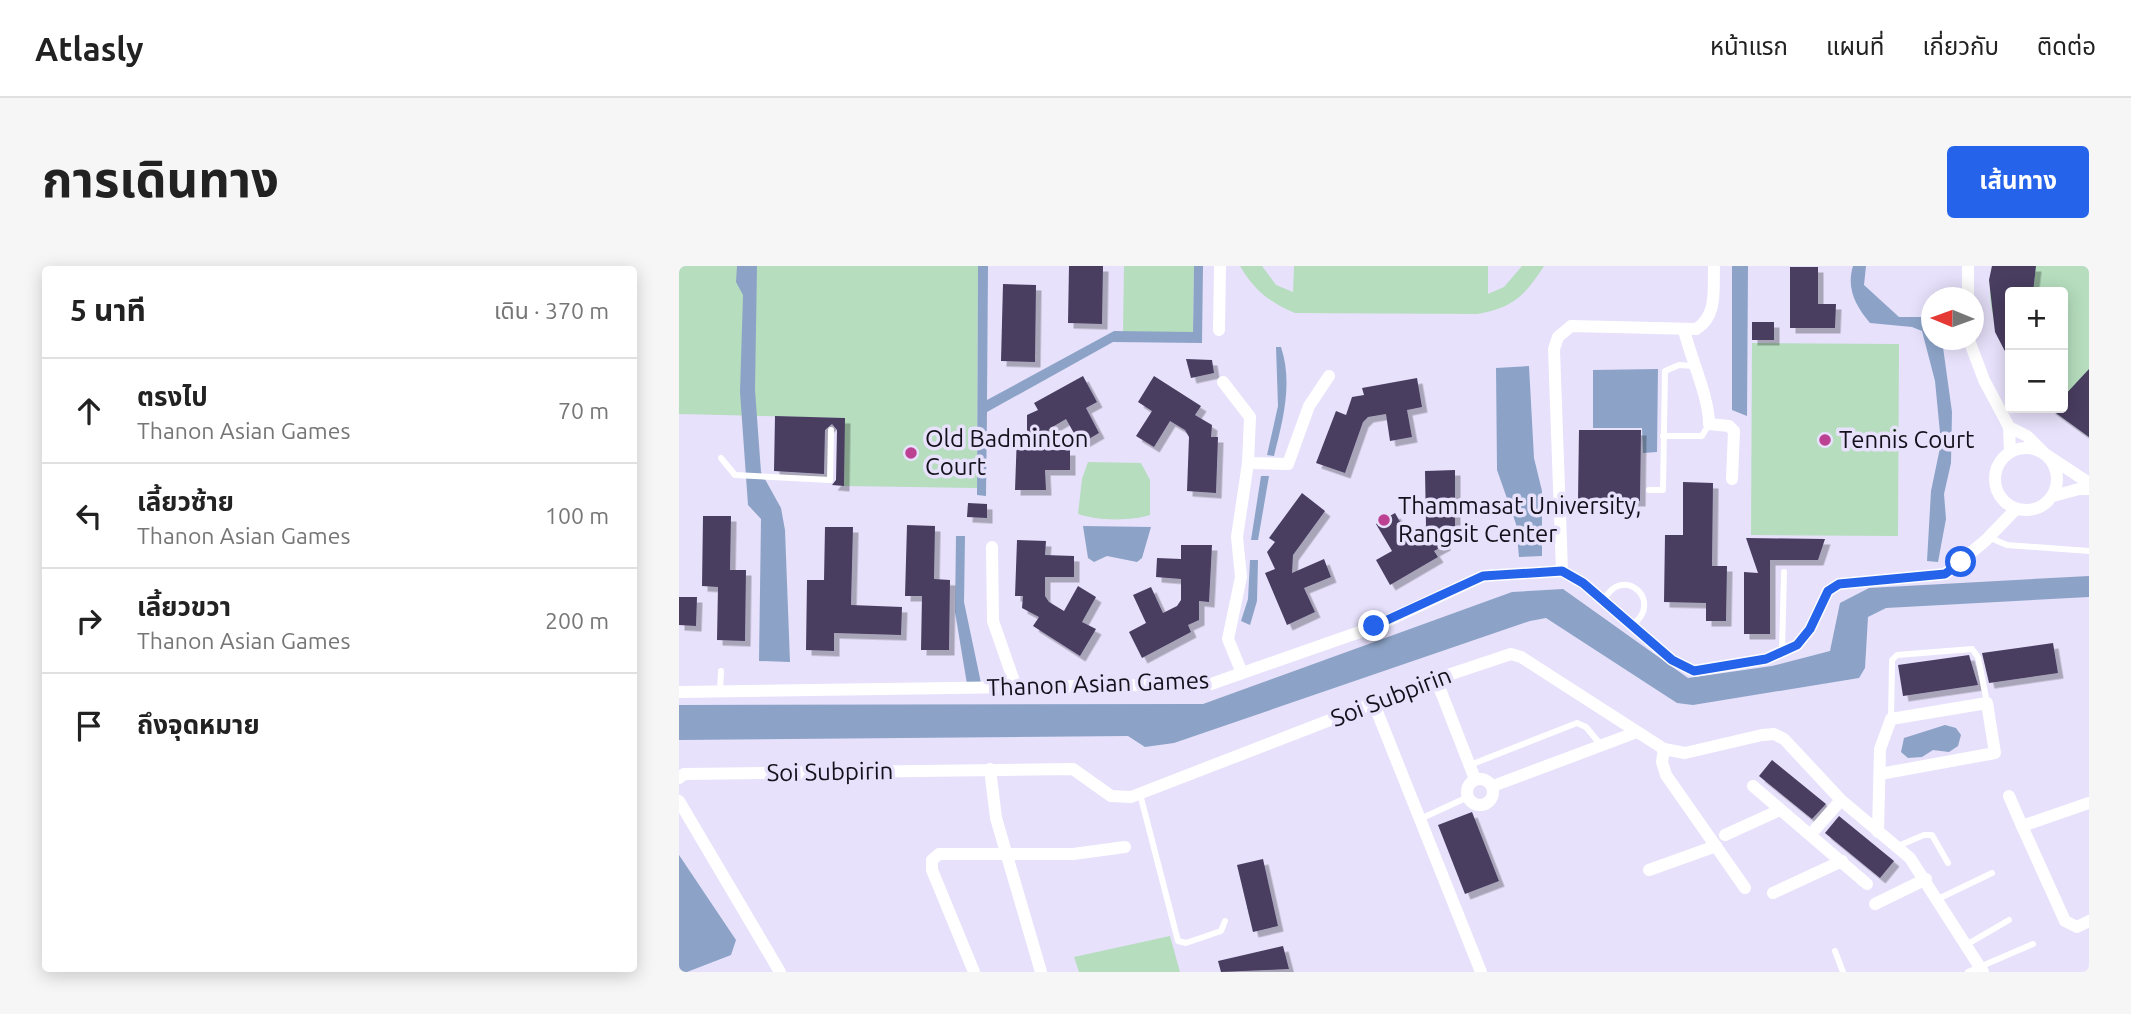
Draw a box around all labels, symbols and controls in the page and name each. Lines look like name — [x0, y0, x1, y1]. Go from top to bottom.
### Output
text: Atlasly — [35, 30, 144, 67]
text: หน้าแรก — [1710, 33, 1788, 60]
text: แผนที่ — [1826, 33, 1884, 60]
text: เกี่ยวกับ — [1922, 33, 1999, 60]
text: ติดต่อ — [2037, 33, 2096, 60]
button: เส้นทาง — [1947, 146, 2089, 218]
text: การเดินทาง — [42, 151, 279, 206]
north arrow — [1921, 287, 1984, 350]
map controls — [2005, 287, 2068, 413]
button: + — [2005, 287, 2068, 350]
text: 5 นาที — [70, 293, 146, 327]
text: เดิน · 370 m — [494, 298, 609, 323]
button: − — [2005, 350, 2068, 413]
text: ตรงไป — [137, 382, 208, 411]
icon: ahead — [70, 392, 108, 430]
text: 70 m — [558, 398, 609, 423]
text: Thanon Asian Games — [137, 418, 350, 443]
place label: Old Badminton Court — [925, 425, 1088, 480]
place label: Tennis Court — [1839, 426, 1975, 453]
marker: Tennis Court — [1817, 432, 1833, 448]
marker: Old Badminton Court — [903, 445, 919, 461]
text: เลี้ยวซ้าย — [137, 487, 234, 516]
place label: Thammasat University, Rangsit Center — [1398, 492, 1642, 547]
icon: left — [70, 497, 108, 535]
text: 100 m — [545, 503, 609, 528]
marker: Thammasat University, Rangsit Center — [1376, 512, 1392, 528]
text: Thanon Asian Games — [137, 523, 350, 548]
route start — [1945, 546, 1976, 577]
text: เลี้ยวขวา — [137, 592, 231, 621]
icon: right — [70, 602, 108, 640]
text: 200 m — [545, 608, 609, 633]
route end — [1358, 610, 1389, 641]
text: Thanon Asian Games — [137, 628, 350, 653]
street label: Soi Subpirin — [1327, 661, 1455, 732]
street label: Thanon Asian Games — [986, 666, 1210, 701]
icon: arrive — [70, 707, 108, 745]
text: ถึงจุดหมาย — [137, 710, 260, 739]
street label: Soi Subpirin — [766, 757, 894, 786]

